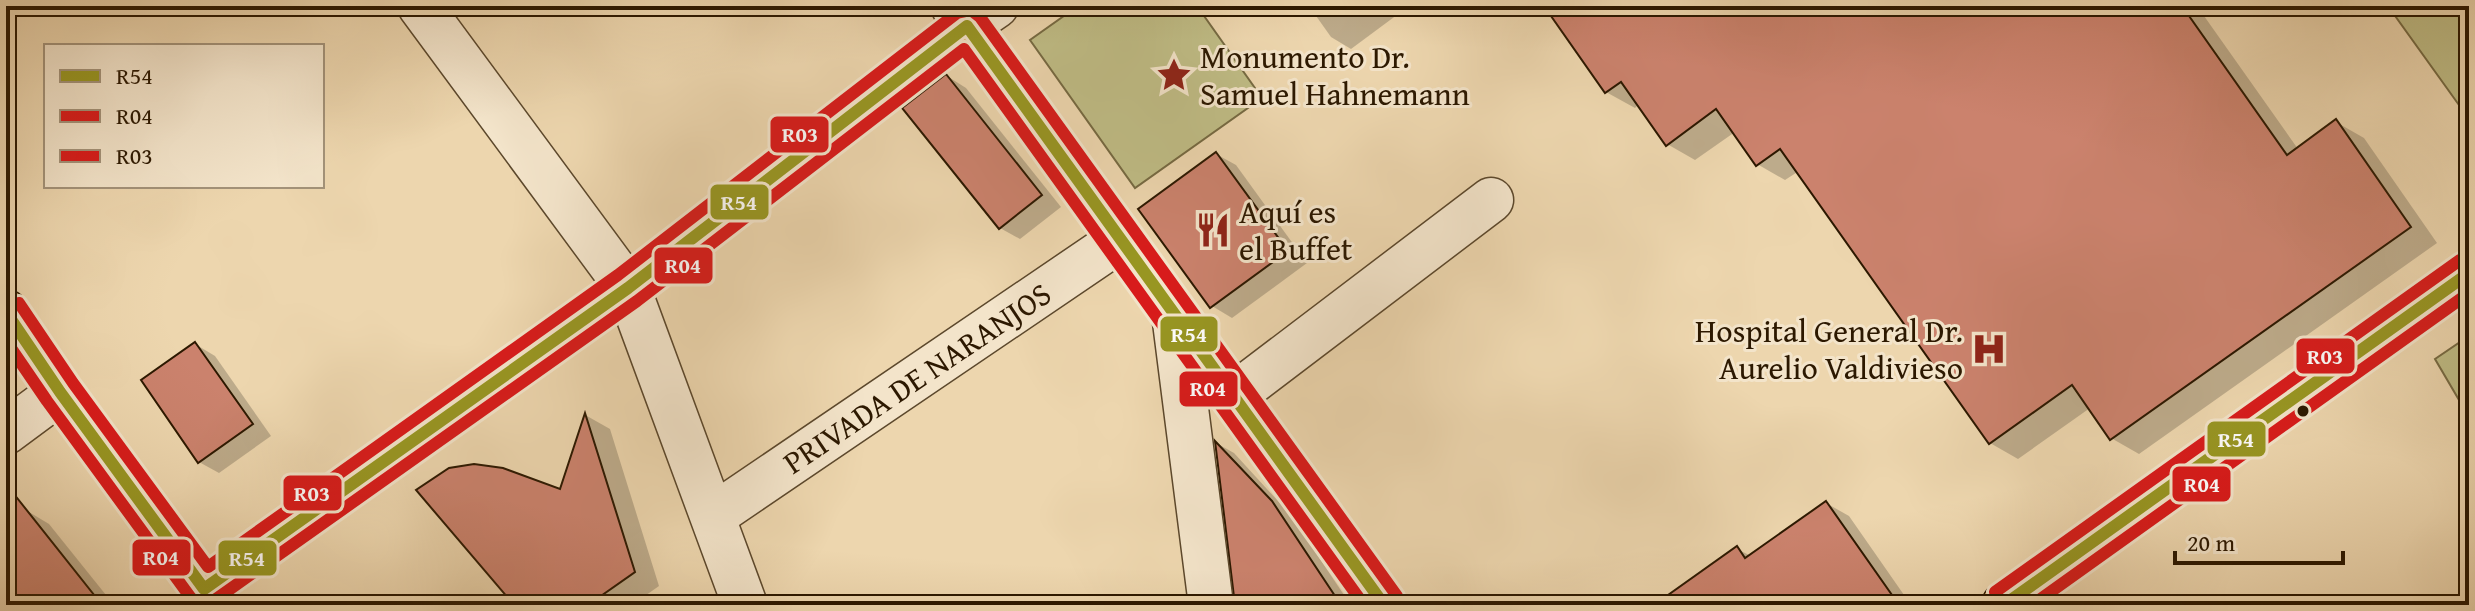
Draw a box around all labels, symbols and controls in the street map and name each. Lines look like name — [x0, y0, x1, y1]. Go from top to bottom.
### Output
place label: Monumento Dr. Samuel Hahnemann — [1200, 33, 1470, 117]
legend — [44, 44, 324, 188]
place icon: Monumento Dr. Samuel Hahnemann — [1155, 56, 1193, 94]
text: R54 — [116, 58, 153, 93]
text: R04 — [116, 98, 153, 133]
line badge: R03 — [769, 115, 830, 154]
text: R03 — [782, 118, 818, 150]
text: R03 — [116, 138, 153, 173]
line badge: R54 — [709, 183, 770, 221]
text: R54 — [721, 186, 757, 218]
place label: Aquí es el Buffet — [1239, 188, 1352, 272]
restaurant icon: Aquí es el Buffet — [1194, 211, 1232, 249]
line badge: R04 — [653, 246, 714, 285]
text: R04 — [665, 249, 701, 281]
street label: PRIVADA DE NARANJOS — [773, 270, 1060, 485]
place label: Hospital General Dr. Aurelio Valdivieso — [1695, 307, 1963, 391]
line badge: R54 — [1159, 315, 1219, 353]
text: R54 — [1171, 318, 1207, 350]
hospital icon: Hospital General Dr. Aurelio Valdivieso — [1970, 330, 2008, 368]
line badge: R03 — [2295, 337, 2356, 375]
text: R03 — [2307, 340, 2343, 372]
line badge: R04 — [1178, 370, 1239, 408]
text: R04 — [1190, 372, 1226, 404]
unlabelled marker — [2295, 403, 2311, 419]
line badge: R54 — [2206, 420, 2267, 458]
text: R54 — [2218, 423, 2254, 455]
line badge: R04 — [2171, 465, 2232, 503]
text: R04 — [2184, 468, 2220, 500]
line badge: R03 — [282, 474, 343, 512]
text: R03 — [294, 477, 330, 509]
scale bar — [2175, 515, 2343, 565]
text: 20 m — [2187, 525, 2235, 560]
line badge: R04 — [131, 538, 192, 577]
line badge: R54 — [217, 539, 278, 577]
text: R04 — [143, 541, 179, 573]
text: R54 — [229, 542, 265, 574]

